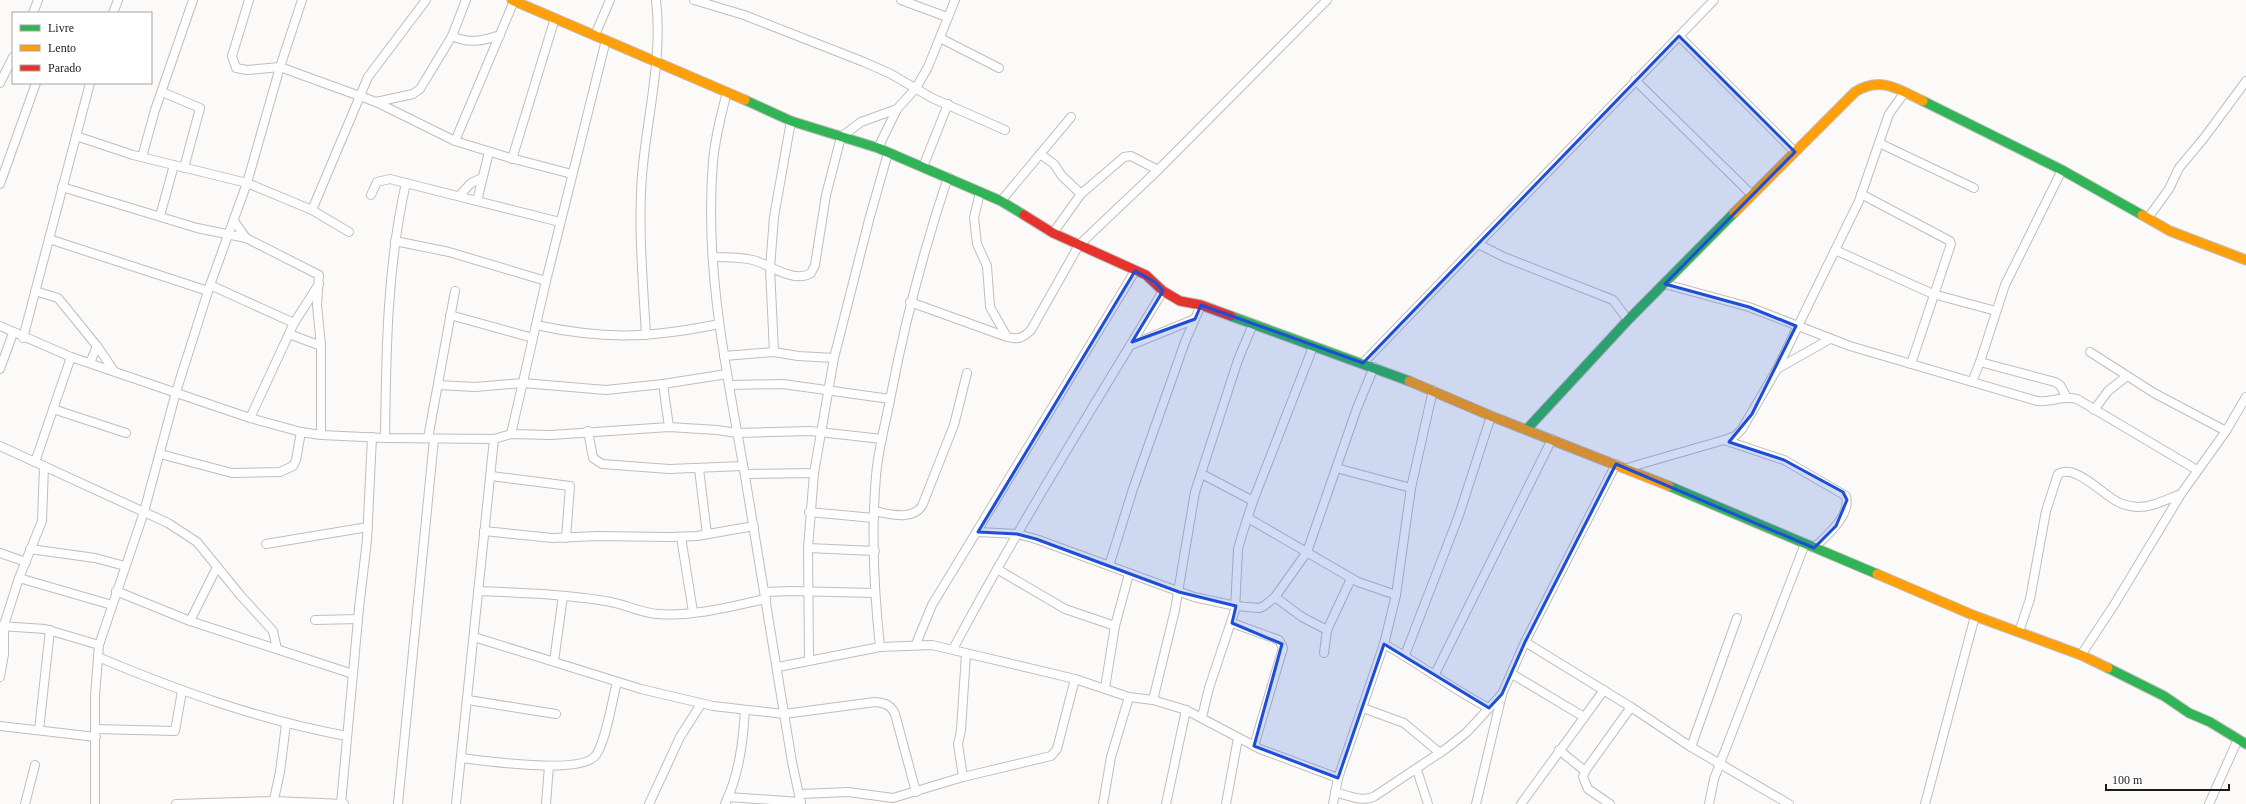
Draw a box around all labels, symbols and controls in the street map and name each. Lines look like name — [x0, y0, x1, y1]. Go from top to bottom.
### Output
legend — [12, 12, 152, 84]
text: Livre — [48, 21, 74, 35]
text: Lento — [48, 41, 76, 55]
text: Parado — [48, 61, 81, 75]
scale bar — [2106, 766, 2229, 792]
text: 100 m — [2112, 773, 2143, 787]

